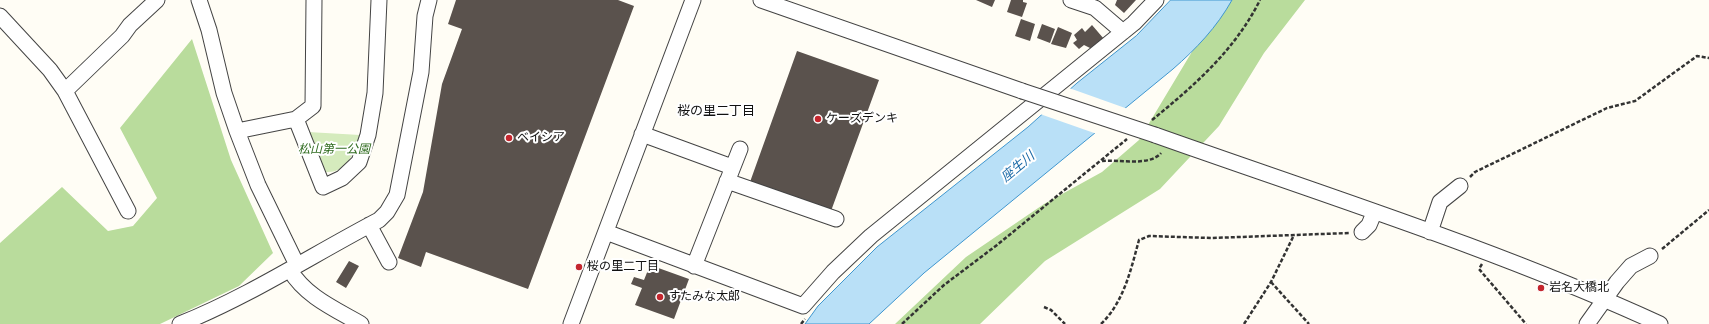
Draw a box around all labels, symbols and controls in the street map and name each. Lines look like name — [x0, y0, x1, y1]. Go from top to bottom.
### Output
district label: 桜の里二丁目 — [677, 103, 755, 119]
place label: ケーズデンキ — [826, 112, 898, 126]
marker: ケーズデンキ — [813, 114, 823, 124]
place label: ベイシア — [517, 131, 565, 145]
marker: ベイシア — [504, 133, 514, 143]
park label: 松山第一公園 — [298, 143, 370, 157]
water label: 座生川 — [998, 148, 1038, 186]
place label: 桜の里二丁目 — [587, 260, 659, 274]
marker: 桜の里二丁目 — [574, 262, 584, 272]
place label: 岩名大橋北 — [1549, 281, 1609, 295]
marker: 岩名大橋北 — [1536, 283, 1546, 293]
place label: すたみな太郎 — [668, 290, 740, 304]
marker: すたみな太郎 — [655, 292, 665, 302]

